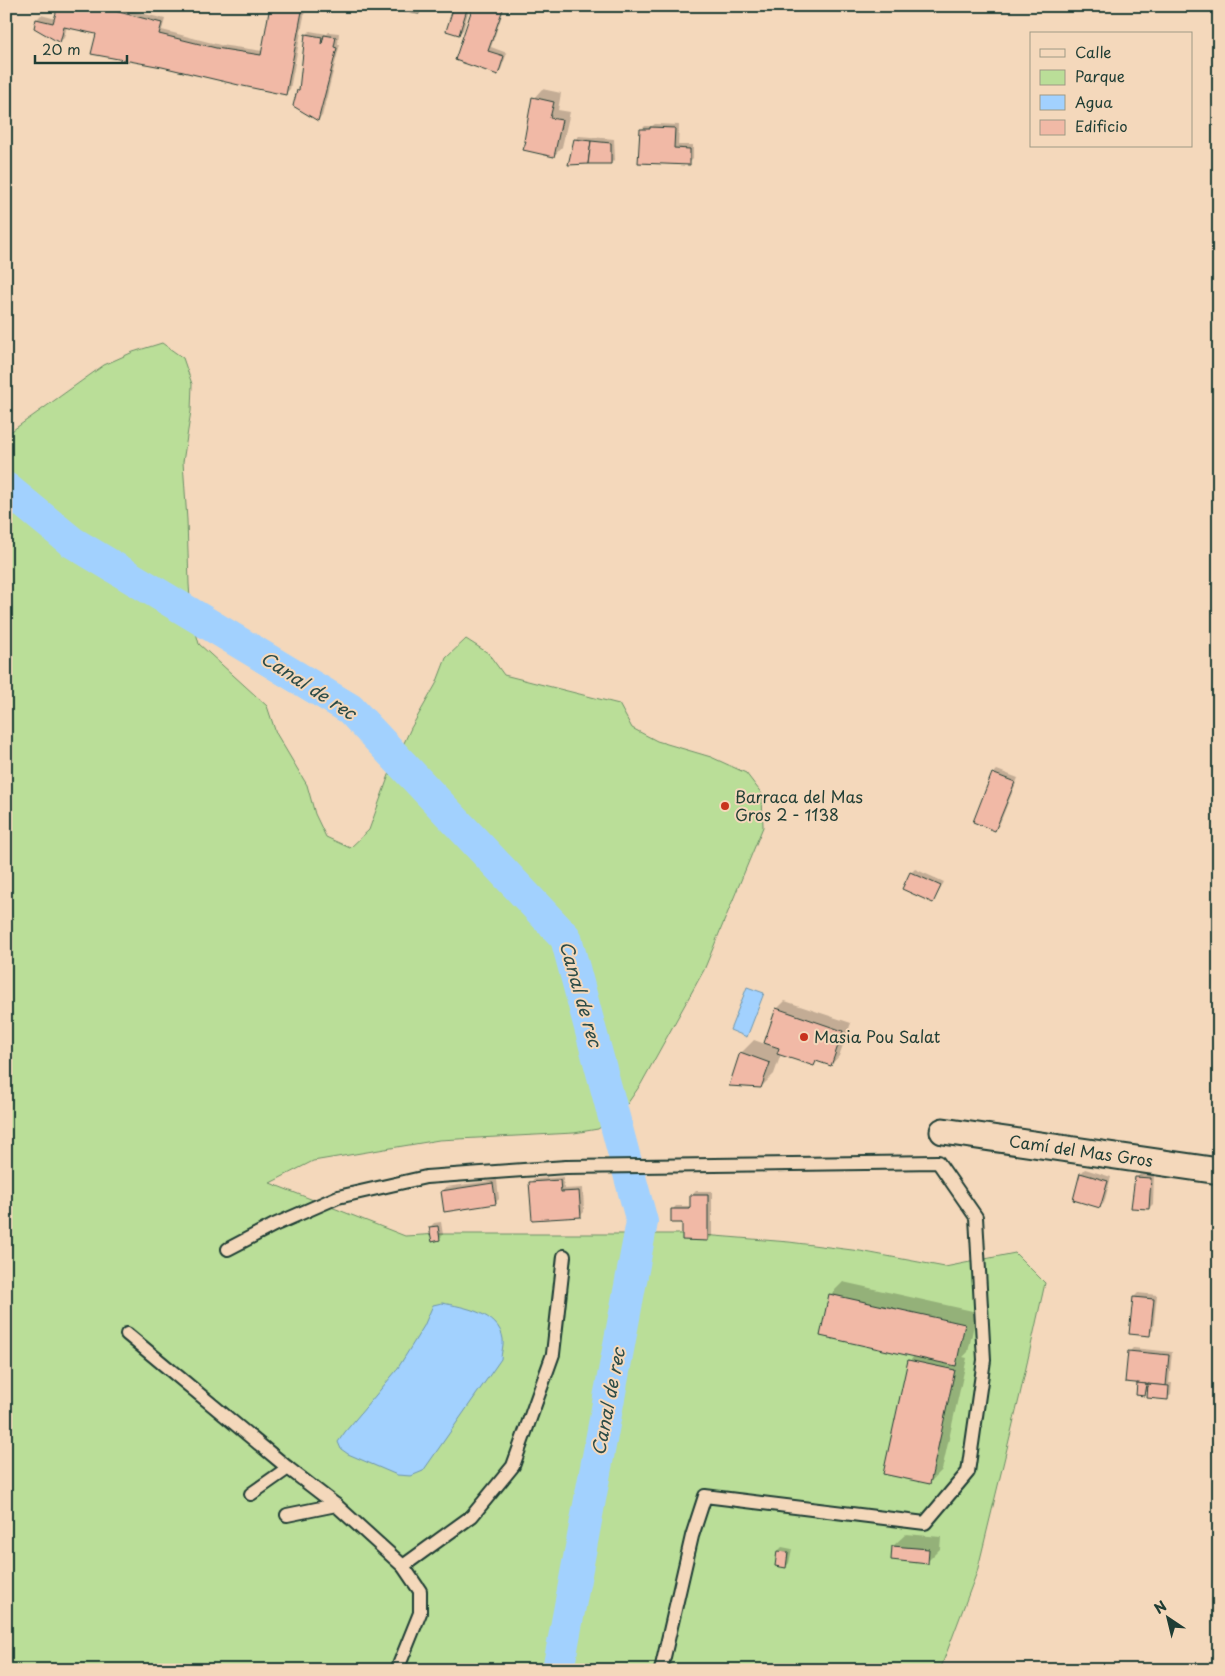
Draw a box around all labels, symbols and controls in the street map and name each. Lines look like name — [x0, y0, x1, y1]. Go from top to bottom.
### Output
scale bar — [35, 32, 128, 64]
legend — [1030, 32, 1192, 148]
text: 20 m — [42, 37, 81, 60]
text: Calle — [1075, 40, 1112, 63]
text: Parque — [1075, 64, 1125, 87]
text: Agua — [1075, 90, 1113, 113]
text: Edificio — [1075, 114, 1128, 137]
water label: Canal de rec — [256, 644, 363, 727]
place label: Barraca del Mas Gros 2 - 1138 — [735, 784, 863, 826]
marker: Barraca del Mas Gros 2 - 1138 — [719, 800, 731, 812]
water label: Canal de rec — [553, 938, 610, 1051]
place label: Masia Pou Salat — [814, 1024, 941, 1048]
marker: Masia Pou Salat — [798, 1031, 810, 1043]
street label: Camí del Mas Gros — [1008, 1128, 1155, 1172]
water label: Canal de rec — [584, 1344, 631, 1458]
north arrow — [1142, 1594, 1192, 1644]
text: N — [1150, 1595, 1171, 1619]

